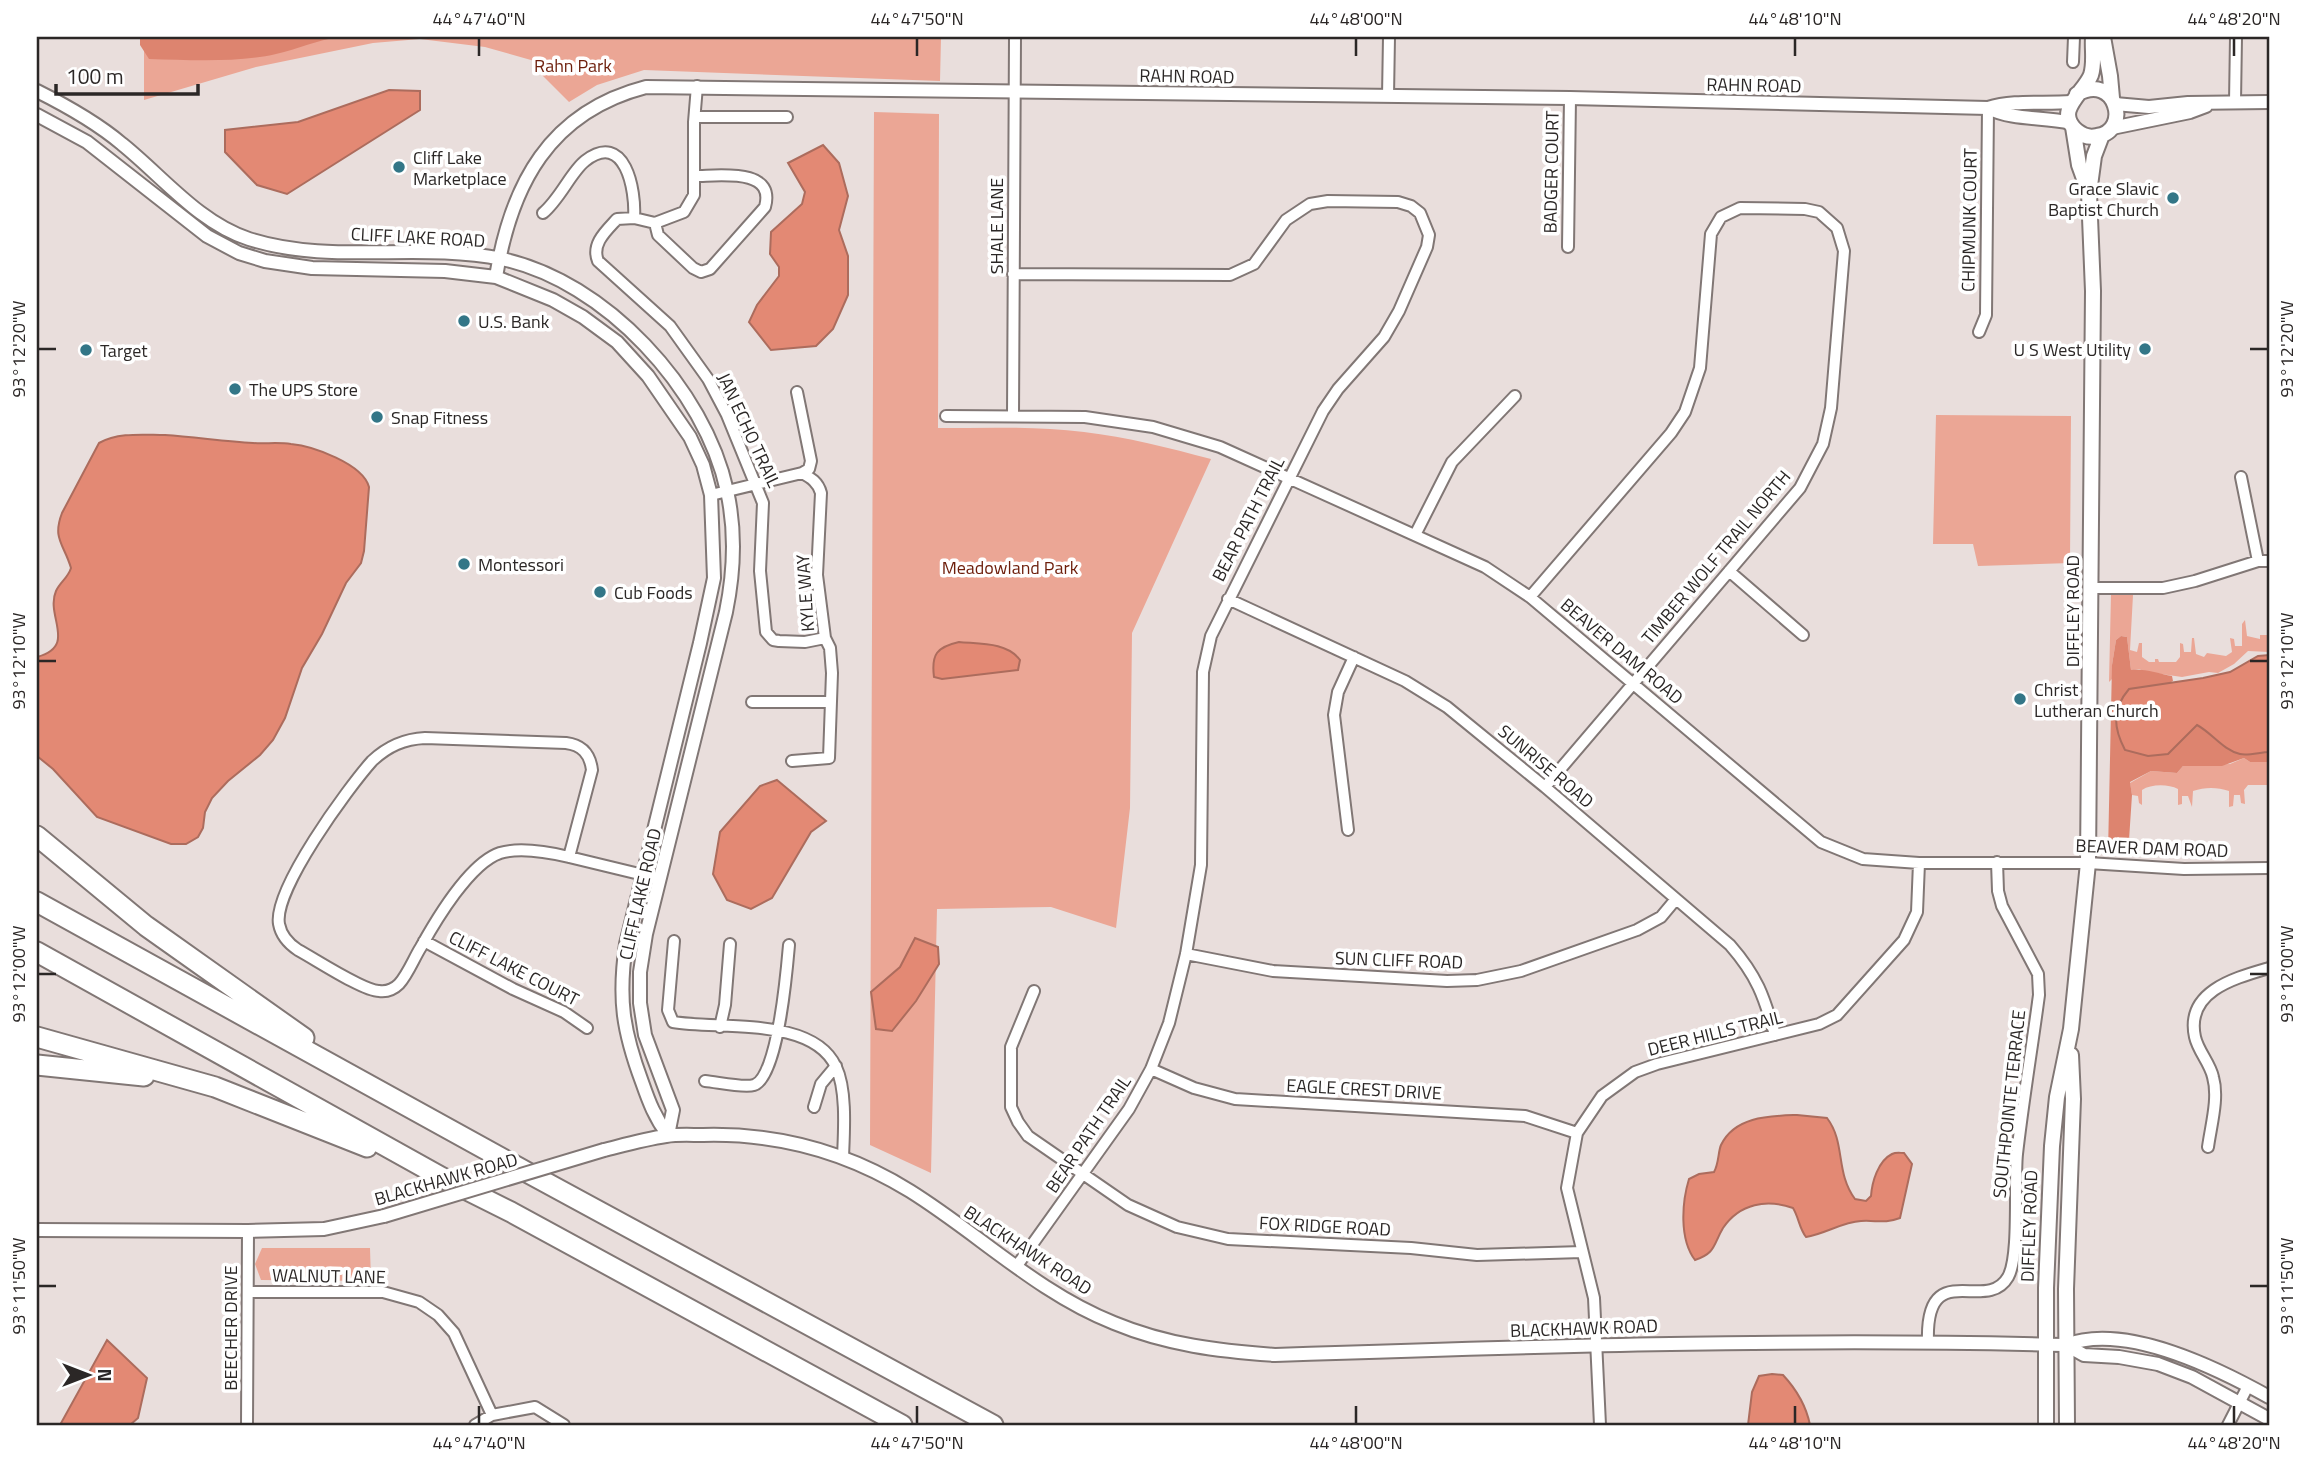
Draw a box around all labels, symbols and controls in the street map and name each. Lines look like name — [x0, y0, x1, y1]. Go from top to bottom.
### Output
text: 44°47'40"N — [432, 5, 526, 32]
text: 44°47'50"N — [870, 5, 964, 32]
text: 44°48'00"N — [1309, 5, 1403, 32]
text: 44°48'10"N — [1748, 5, 1842, 32]
text: 44°48'20"N — [2187, 5, 2281, 32]
scale bar — [56, 52, 198, 96]
park label: Rahn Park — [534, 52, 612, 79]
text: 100 m — [66, 60, 123, 92]
street label: RAHN ROAD — [1139, 62, 1235, 90]
street label: RAHN ROAD — [1706, 71, 1802, 99]
street label: BADGER COURT — [1536, 110, 1566, 234]
place label: Cliff Lake Marketplace — [413, 144, 507, 192]
street label: CHIPMUNK COURT — [1954, 147, 1984, 292]
marker: Cliff Lake Marketplace — [391, 159, 407, 175]
place label: Grace Slavic Baptist Church — [2048, 175, 2159, 223]
street label: SHALE LANE — [983, 178, 1010, 274]
marker: Grace Slavic Baptist Church — [2165, 190, 2181, 206]
street label: CLIFF LAKE ROAD — [350, 220, 486, 254]
text: 93°12'20"W — [5, 300, 32, 397]
text: 93°12'20"W — [2273, 300, 2300, 397]
place label: U.S. Bank — [478, 308, 550, 335]
marker: U.S. Bank — [456, 313, 472, 329]
place label: U S West Utility — [2013, 336, 2131, 363]
place label: Target — [100, 337, 148, 364]
marker: U S West Utility — [2137, 341, 2153, 357]
marker: Target — [78, 342, 94, 358]
street label: JAN ECHO TRAIL — [711, 368, 788, 492]
place label: The UPS Store — [249, 376, 358, 403]
marker: The UPS Store — [227, 381, 243, 397]
place label: Snap Fitness — [391, 404, 488, 431]
marker: Snap Fitness — [369, 409, 385, 425]
street label: BEAR PATH TRAIL — [1205, 452, 1291, 586]
street label: TIMBER WOLF TRAIL NORTH — [1635, 464, 1797, 650]
place label: Montessori — [478, 551, 564, 578]
street label: KYLE WAY — [789, 553, 821, 633]
park label: Meadowland Park — [942, 554, 1079, 581]
street label: DIFFLEY ROAD — [2059, 555, 2086, 667]
marker: Montessori — [456, 556, 472, 572]
place label: Cub Foods — [614, 579, 693, 606]
marker: Cub Foods — [592, 584, 608, 600]
street label: BEAVER DAM ROAD — [1555, 591, 1689, 711]
text: 93°12'10"W — [5, 612, 32, 709]
text: 93°12'10"W — [2273, 612, 2300, 709]
place label: Christ Lutheran Church — [2034, 676, 2159, 724]
marker: Christ Lutheran Church — [2012, 691, 2028, 707]
street label: SUNRISE ROAD — [1492, 718, 1600, 814]
street label: CLIFF LAKE ROAD — [612, 826, 668, 962]
street label: BEAVER DAM ROAD — [2075, 832, 2229, 864]
street label: CLIFF LAKE COURT — [444, 924, 584, 1013]
text: 93°12'00"W — [5, 925, 32, 1022]
text: 93°12'00"W — [2273, 925, 2300, 1022]
street label: SUN CLIFF ROAD — [1334, 944, 1464, 976]
street label: DEER HILLS TRAIL — [1645, 1003, 1786, 1063]
street label: SOUTHPOINTE TERRACE — [1986, 1009, 2032, 1199]
street label: BEAR PATH TRAIL — [1039, 1070, 1138, 1198]
street label: EAGLE CREST DRIVE — [1286, 1071, 1442, 1107]
street label: BLACKHAWK ROAD — [371, 1146, 521, 1212]
street label: DIFFLEY ROAD — [2014, 1169, 2044, 1283]
street label: BLACKHAWK ROAD — [959, 1198, 1097, 1302]
street label: FOX RIDGE ROAD — [1258, 1209, 1392, 1243]
text: 93°11'50"W — [5, 1237, 32, 1334]
text: 93°11'50"W — [2273, 1237, 2300, 1334]
street label: WALNUT LANE — [272, 1262, 386, 1290]
street label: BEECHER DRIVE — [217, 1265, 244, 1391]
street label: BLACKHAWK ROAD — [1510, 1312, 1658, 1344]
north arrow — [52, 1340, 122, 1410]
text: N — [91, 1368, 120, 1382]
text: 44°47'40"N — [432, 1429, 526, 1456]
text: 44°47'50"N — [870, 1429, 964, 1456]
text: 44°48'00"N — [1309, 1429, 1403, 1456]
text: 44°48'10"N — [1748, 1429, 1842, 1456]
text: 44°48'20"N — [2187, 1429, 2281, 1456]

